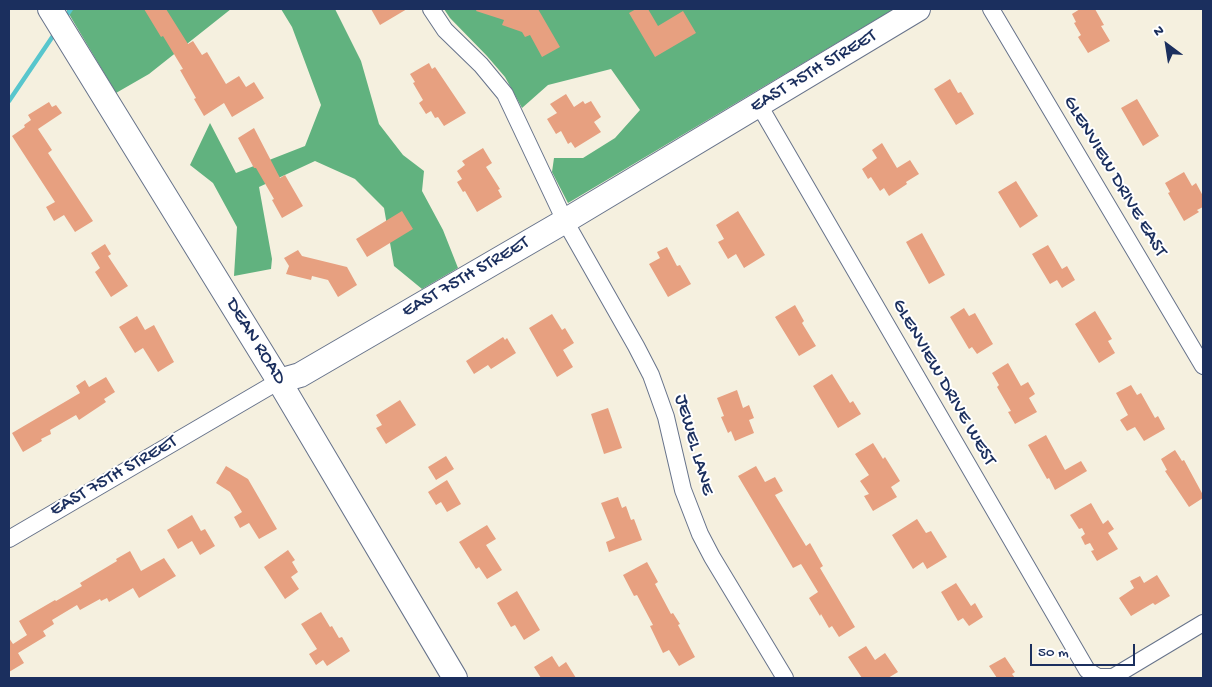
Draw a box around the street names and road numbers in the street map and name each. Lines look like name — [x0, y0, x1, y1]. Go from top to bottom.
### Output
street label: EAST 75TH STREET — [747, 25, 881, 119]
street label: GLENVIEW DRIVE EAST — [1057, 92, 1171, 262]
street label: EAST 75TH STREET — [398, 232, 534, 324]
street label: DEAN ROAD — [220, 295, 290, 389]
street label: GLENVIEW DRIVE WEST — [886, 296, 1000, 470]
street label: JEWEL LANE — [668, 392, 718, 498]
street label: EAST 75TH STREET — [46, 431, 182, 523]

